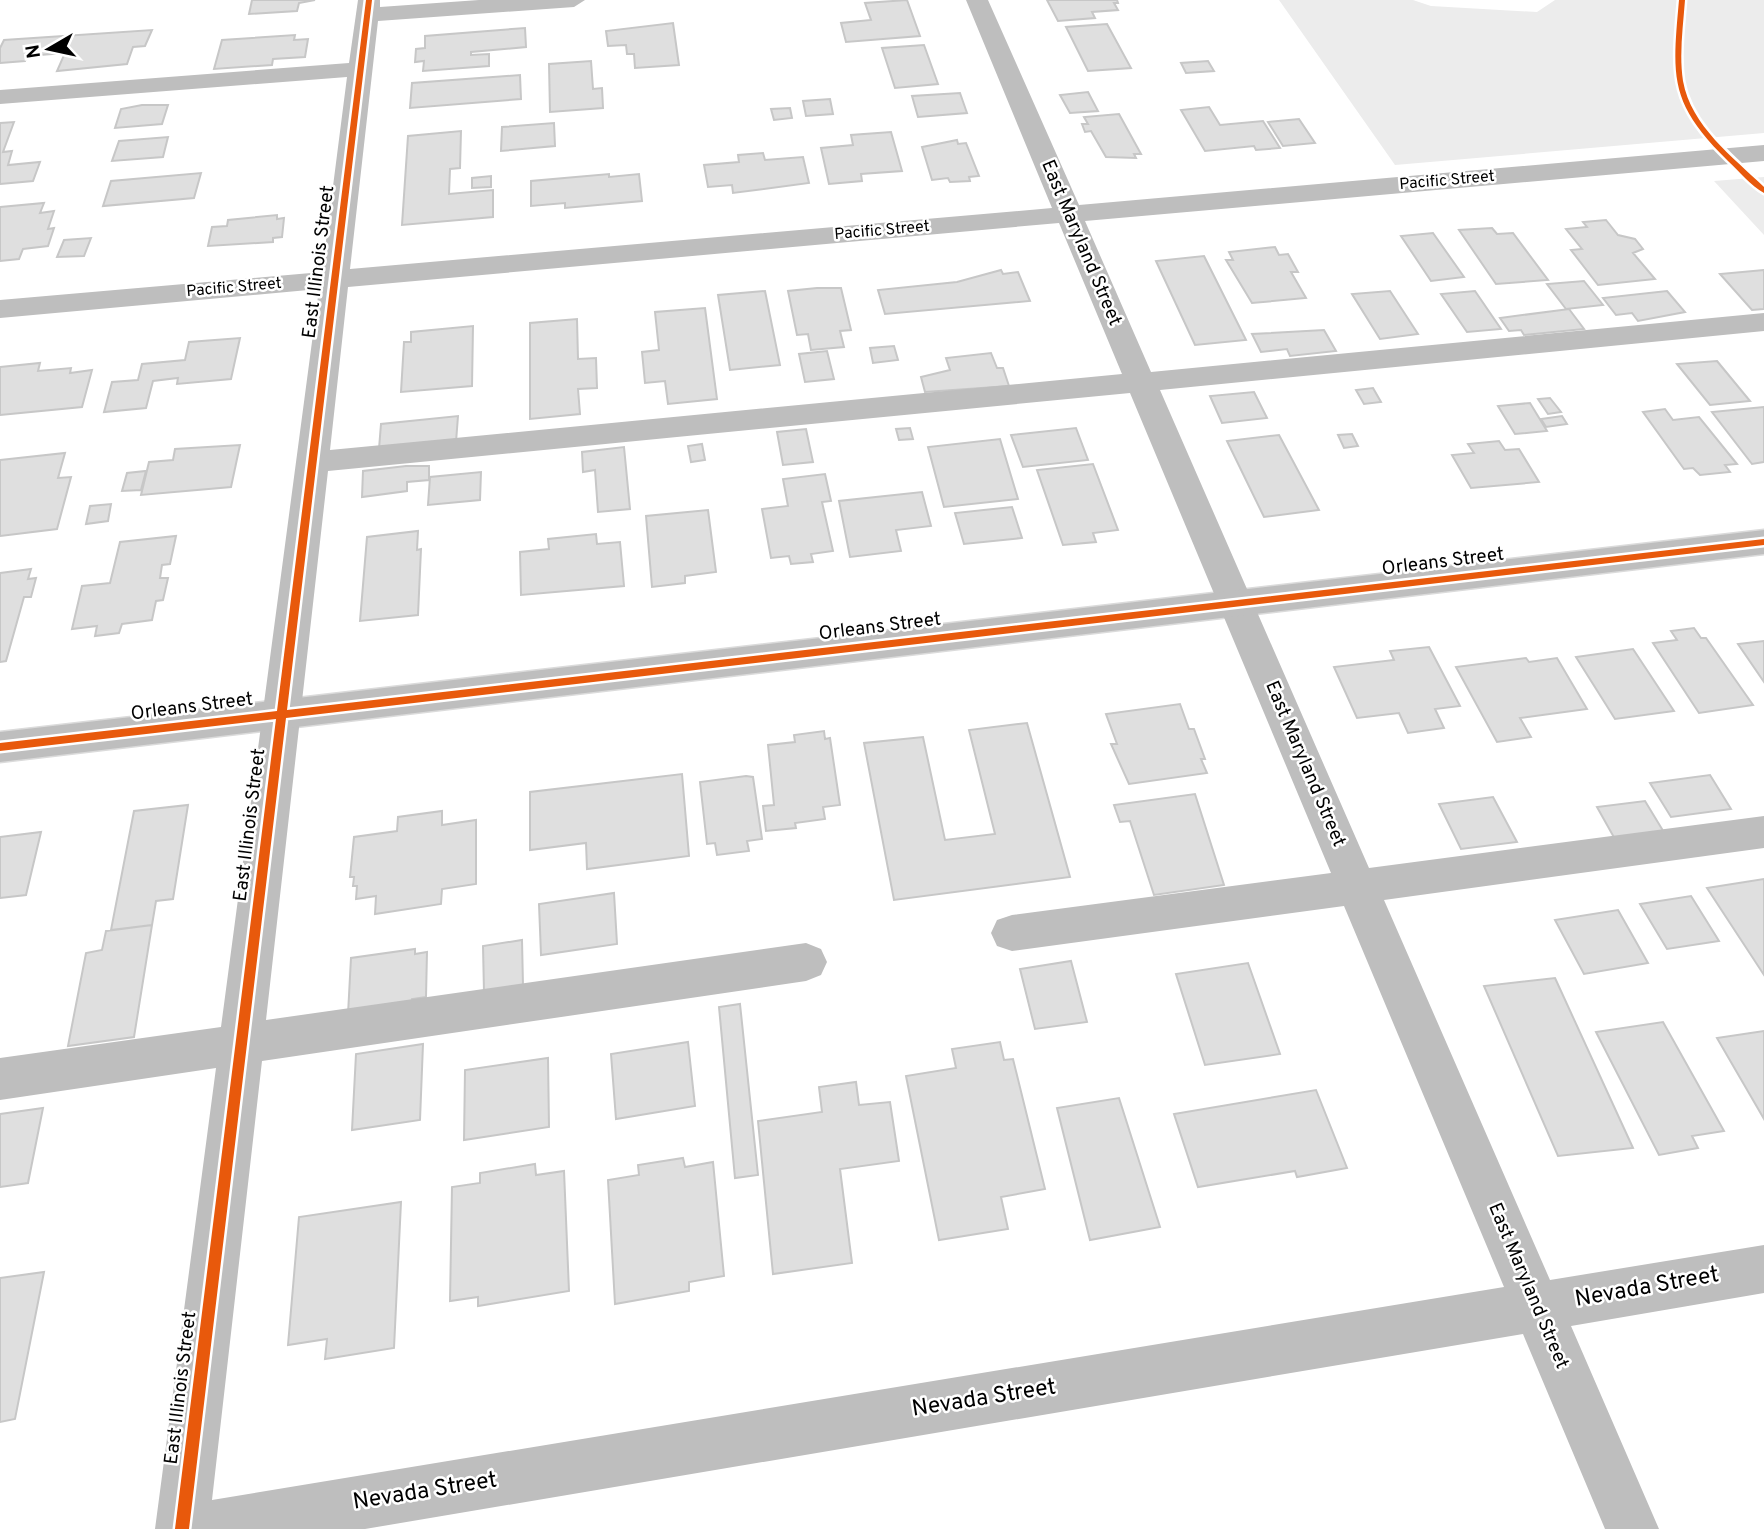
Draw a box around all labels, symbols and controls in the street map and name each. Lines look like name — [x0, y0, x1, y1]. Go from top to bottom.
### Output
north arrow — [14, 14, 84, 84]
text: N — [21, 43, 47, 60]
street label: East Maryland Street — [1035, 156, 1127, 330]
street label: Pacific Street — [1398, 167, 1496, 195]
street label: East Illinois Street — [298, 184, 340, 340]
street label: Pacific Street — [833, 217, 931, 245]
street label: Pacific Street — [185, 274, 283, 302]
street label: Orleans Street — [1381, 543, 1505, 581]
street label: Orleans Street — [818, 608, 942, 646]
street label: East Maryland Street — [1259, 677, 1351, 851]
street label: Orleans Street — [130, 688, 254, 726]
street label: East Illinois Street — [229, 747, 271, 903]
street label: East Maryland Street — [1482, 1199, 1574, 1373]
street label: Nevada Street — [1573, 1261, 1721, 1315]
street label: East Illinois Street — [160, 1310, 202, 1466]
street label: Nevada Street — [910, 1373, 1058, 1425]
street label: Nevada Street — [351, 1466, 499, 1518]

